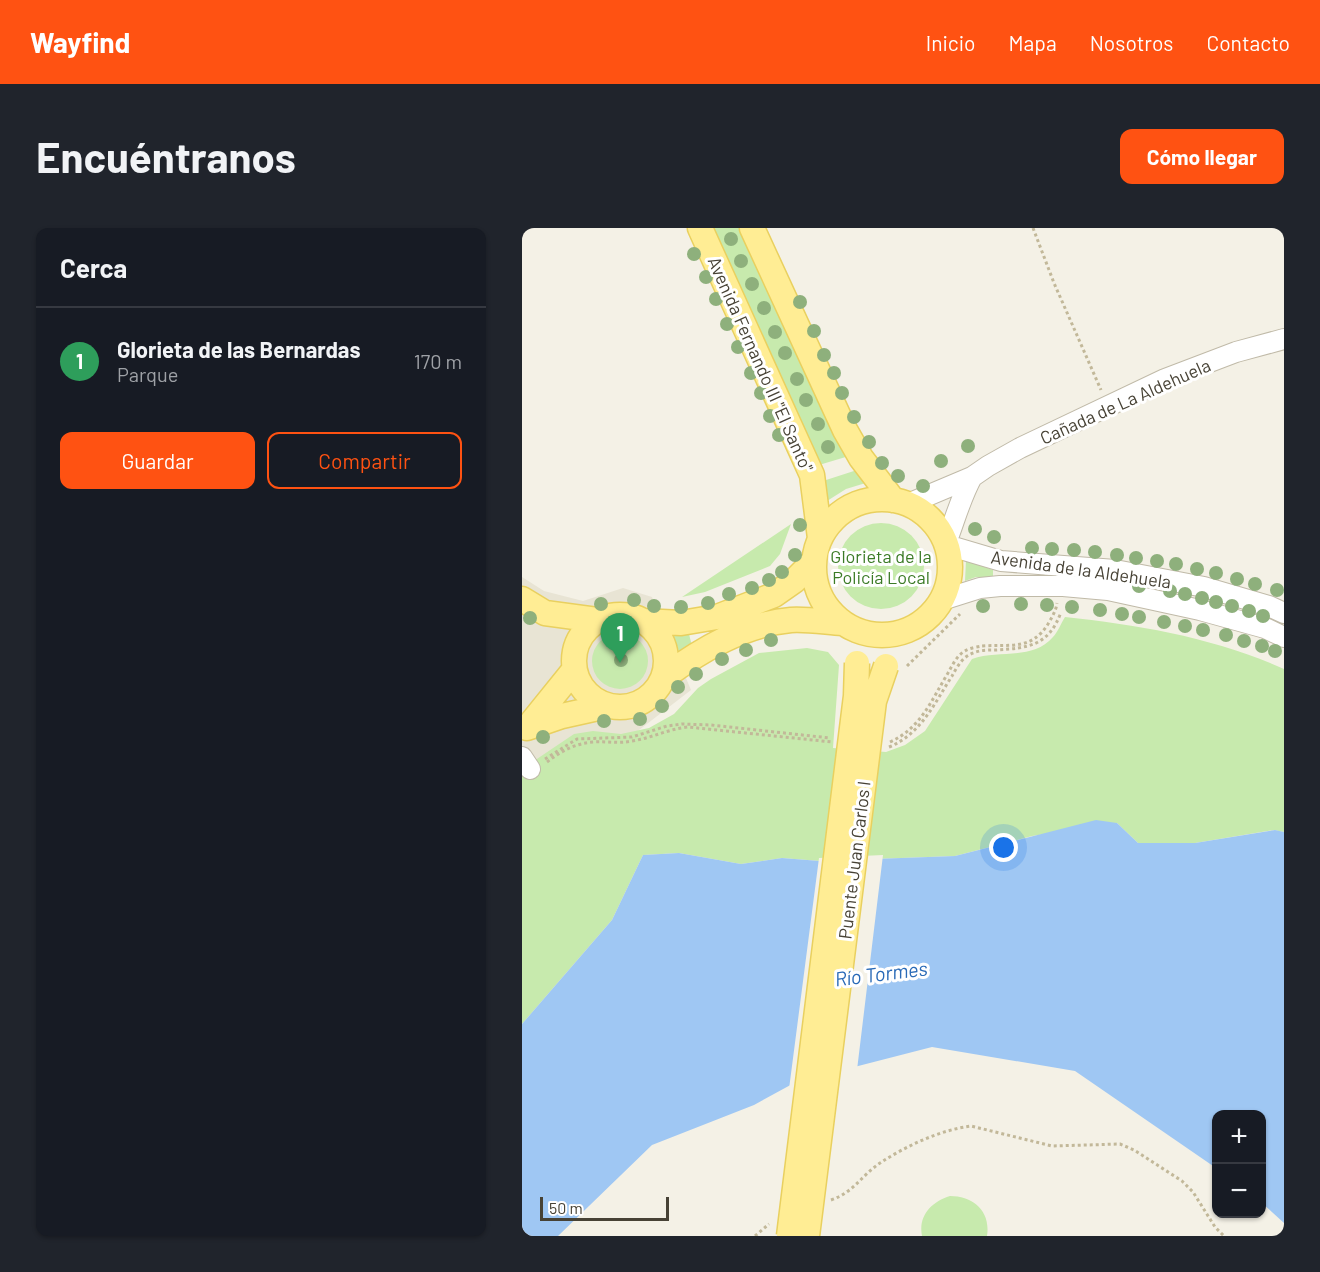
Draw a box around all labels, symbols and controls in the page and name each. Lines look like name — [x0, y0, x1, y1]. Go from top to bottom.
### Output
text: Wayfind — [30, 25, 130, 59]
text: Inicio — [926, 30, 976, 55]
text: Mapa — [1009, 30, 1057, 55]
text: Nosotros — [1090, 30, 1173, 55]
text: Contacto — [1206, 30, 1290, 55]
button: Cómo llegar — [1120, 129, 1284, 184]
text: Encuéntranos — [36, 131, 296, 181]
text: Cerca — [60, 252, 127, 283]
street label: Avenida Fernando III "El Santo" — [703, 253, 819, 475]
text: Glorieta de las Bernardas — [117, 336, 361, 362]
text: 1 — [76, 349, 83, 373]
text: 170 m — [414, 349, 462, 373]
street label: Cañada de La Aldehuela — [1036, 353, 1214, 449]
text: Parque — [117, 362, 178, 386]
button: Guardar — [60, 432, 255, 489]
button: Compartir — [267, 432, 462, 489]
park label: Glorieta de la Policía Local — [830, 545, 932, 588]
street label: Avenida de la Aldehuela — [989, 545, 1173, 593]
pin: 1 — [600, 614, 640, 663]
street label: Puente Juan Carlos I — [833, 780, 875, 940]
your location — [989, 833, 1018, 862]
water label: Río Tormes — [833, 955, 929, 991]
map controls — [1212, 1110, 1266, 1218]
button: + — [1212, 1110, 1266, 1164]
button: − — [1212, 1164, 1266, 1218]
scale bar — [540, 1194, 669, 1222]
text: 50 m — [549, 1198, 583, 1217]

